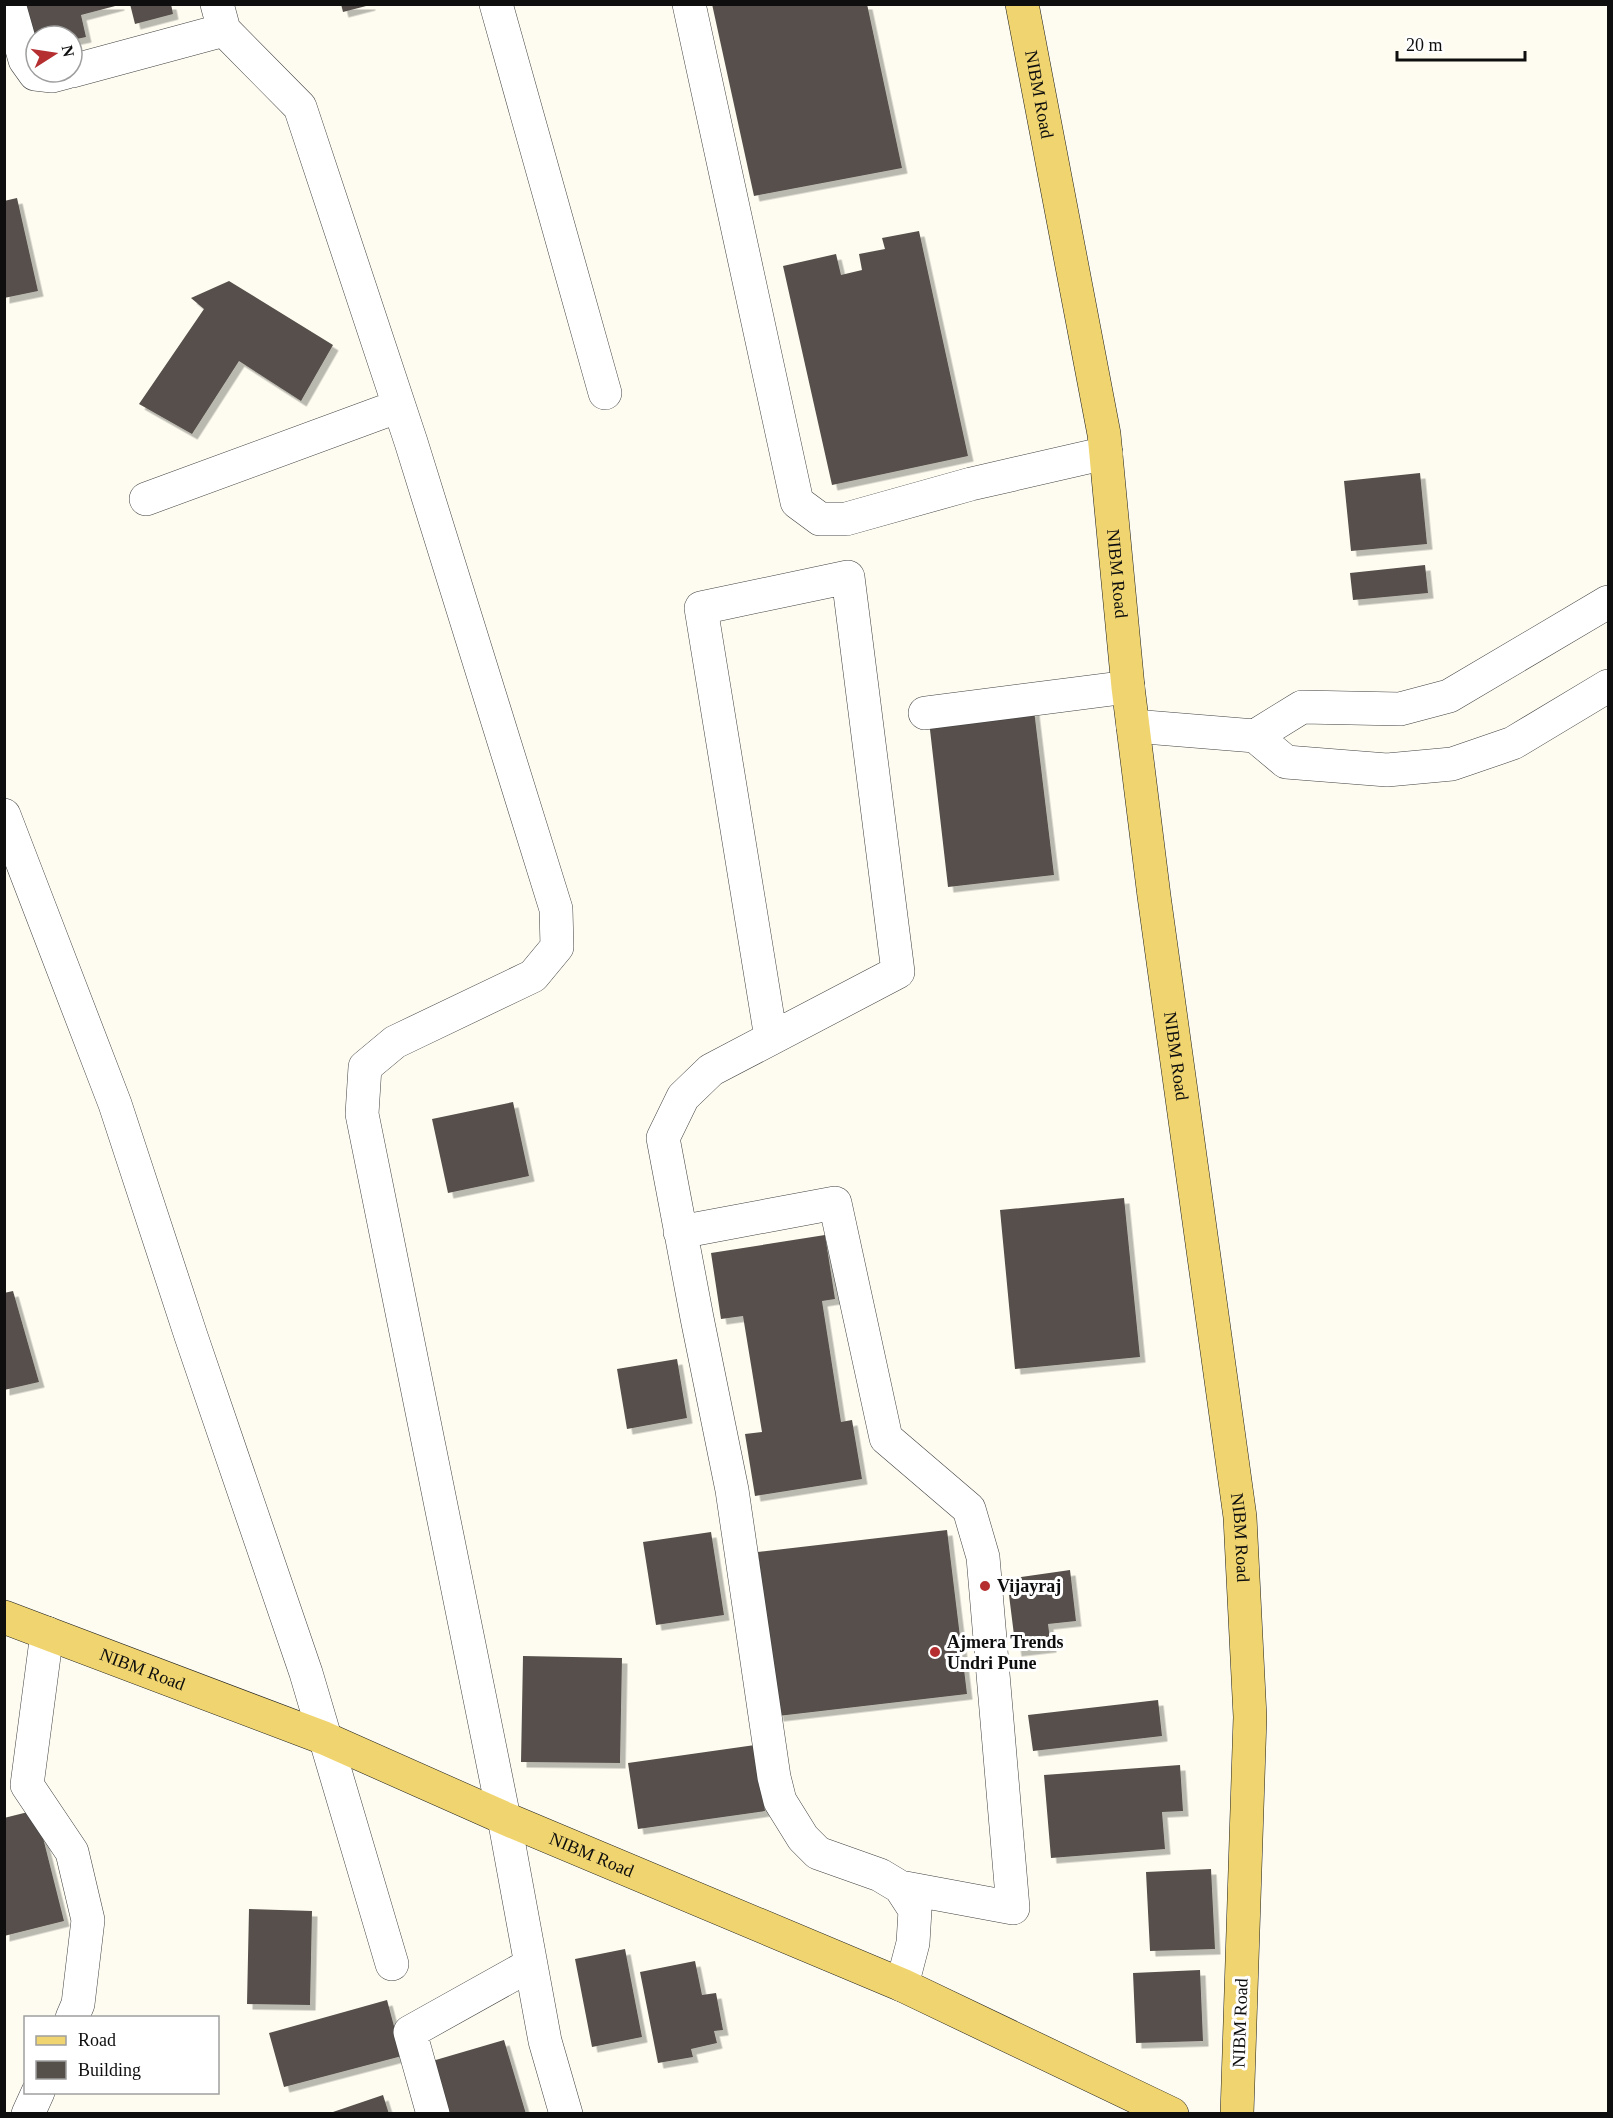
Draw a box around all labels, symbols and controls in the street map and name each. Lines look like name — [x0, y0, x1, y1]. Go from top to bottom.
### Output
north arrow — [24, 24, 84, 84]
scale bar — [1397, 24, 1524, 62]
text: 20 m — [1406, 35, 1443, 55]
text: N — [59, 44, 78, 59]
street label: NIBM Road — [1021, 49, 1057, 140]
street label: NIBM Road — [1103, 528, 1131, 619]
street label: NIBM Road — [1160, 1010, 1192, 1102]
street label: NIBM Road — [1227, 1492, 1253, 1583]
place label: Vijayraj — [997, 1576, 1061, 1596]
marker: Vijayraj — [978, 1579, 992, 1593]
place label: Ajmera Trends Undri Pune — [947, 1632, 1064, 1673]
street label: NIBM Road — [97, 1644, 188, 1695]
marker: Ajmera Trends Undri Pune — [928, 1645, 942, 1659]
street label: NIBM Road — [546, 1828, 637, 1881]
street label: NIBM Road — [1228, 1978, 1252, 2068]
legend — [24, 2016, 219, 2094]
text: Road — [78, 2030, 116, 2050]
text: Building — [78, 2060, 141, 2080]

